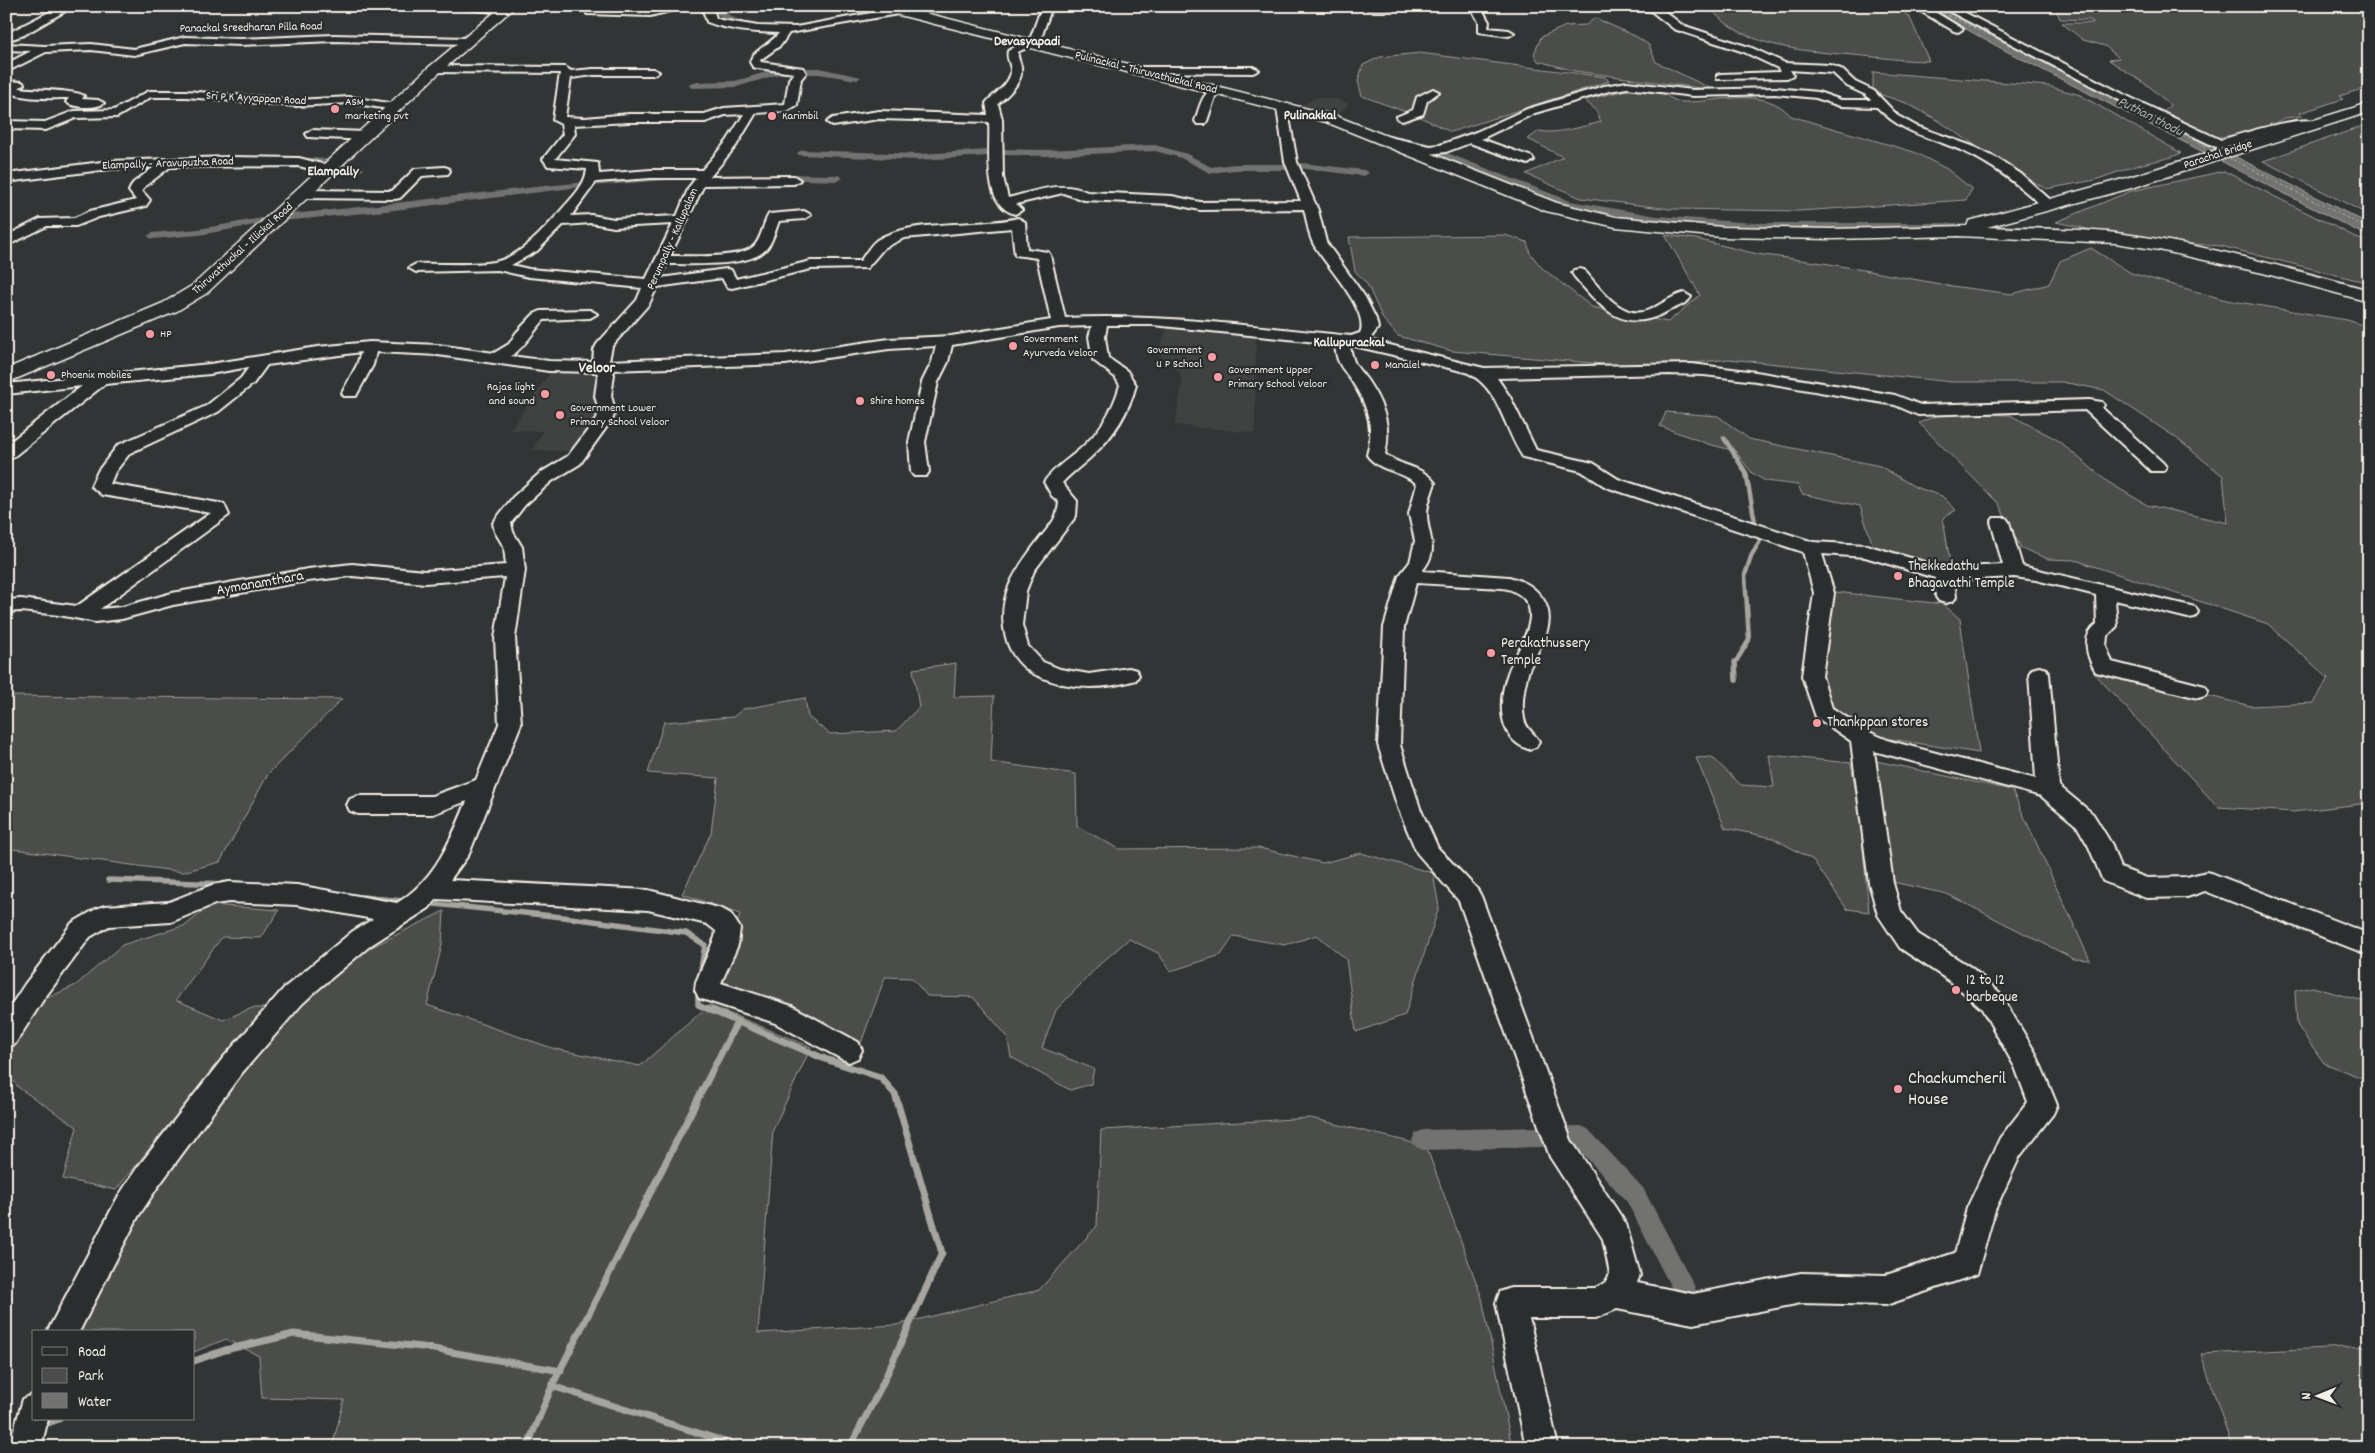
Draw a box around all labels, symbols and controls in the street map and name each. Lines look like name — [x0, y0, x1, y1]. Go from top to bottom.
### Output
street label: Panackal Sreedharan Pilla Road — [179, 18, 323, 38]
district label: Devasyapadi — [994, 32, 1060, 52]
street label: Pulinackal - Thiruvathuckal Road — [1073, 47, 1219, 99]
street label: Sri P K Ayyappan Road — [205, 88, 307, 110]
water label: Puthan thodu — [2114, 92, 2187, 142]
place label: ASM marketing pvt — [345, 94, 409, 125]
marker: ASM marketing pvt — [329, 103, 341, 115]
district label: Pulinakkal — [1284, 106, 1337, 126]
place label: Karimbil — [782, 108, 818, 125]
marker: Karimbil — [766, 110, 778, 122]
street label: Parachal Bridge — [2182, 136, 2254, 174]
street label: Elampally - Aravupuzha Road — [102, 153, 234, 175]
district label: Elampally — [307, 162, 360, 182]
street label: Perumpally - Kallupalam — [643, 185, 703, 293]
street label: Thiruvathuckal - Illickal Road — [189, 199, 297, 299]
place label: HP — [160, 326, 172, 343]
marker: HP — [144, 328, 156, 340]
place label: Government Ayurveda Veloor — [1023, 331, 1098, 362]
district label: Kallupurackal — [1313, 333, 1385, 353]
marker: Government Ayurveda Veloor — [1007, 340, 1019, 352]
place label: Government U P School — [1147, 342, 1203, 373]
marker: Government U P School — [1206, 351, 1218, 363]
place label: Manalel — [1385, 357, 1420, 374]
district label: Veloor — [579, 358, 616, 380]
marker: Manalel — [1369, 359, 1381, 371]
place label: Government Upper Primary School Veloor — [1228, 362, 1328, 393]
place label: Phoenix mobiles — [61, 367, 132, 384]
marker: Phoenix mobiles — [45, 369, 57, 381]
marker: Government Upper Primary School Veloor — [1212, 371, 1224, 383]
place label: Rajas light and sound — [487, 379, 536, 410]
marker: Rajas light and sound — [539, 388, 551, 400]
place label: Shire homes — [870, 393, 925, 410]
marker: Shire homes — [854, 395, 866, 407]
place label: Government Lower Primary School Veloor — [570, 400, 670, 431]
marker: Government Lower Primary School Veloor — [554, 409, 566, 421]
place label: Thekkedathu Bhagavathi Temple — [1908, 556, 2015, 595]
street label: Aymanamthara — [215, 565, 306, 602]
marker: Thekkedathu Bhagavathi Temple — [1892, 570, 1904, 582]
place label: Perakathussery Temple — [1501, 633, 1591, 672]
marker: Perakathussery Temple — [1485, 647, 1497, 659]
place label: Thankppan stores — [1827, 712, 1928, 734]
marker: Thankppan stores — [1811, 717, 1823, 729]
place label: 12 to 12 barbeque — [1966, 970, 2018, 1009]
marker: 12 to 12 barbeque — [1950, 984, 1962, 996]
place label: Chackumcheril House — [1908, 1067, 2007, 1113]
marker: Chackumcheril House — [1892, 1083, 1904, 1095]
legend — [32, 1330, 195, 1420]
text: Road — [78, 1342, 106, 1364]
text: Park — [78, 1366, 104, 1388]
north arrow — [2292, 1370, 2342, 1420]
text: Water — [78, 1392, 112, 1414]
text: N — [2297, 1392, 2317, 1400]

